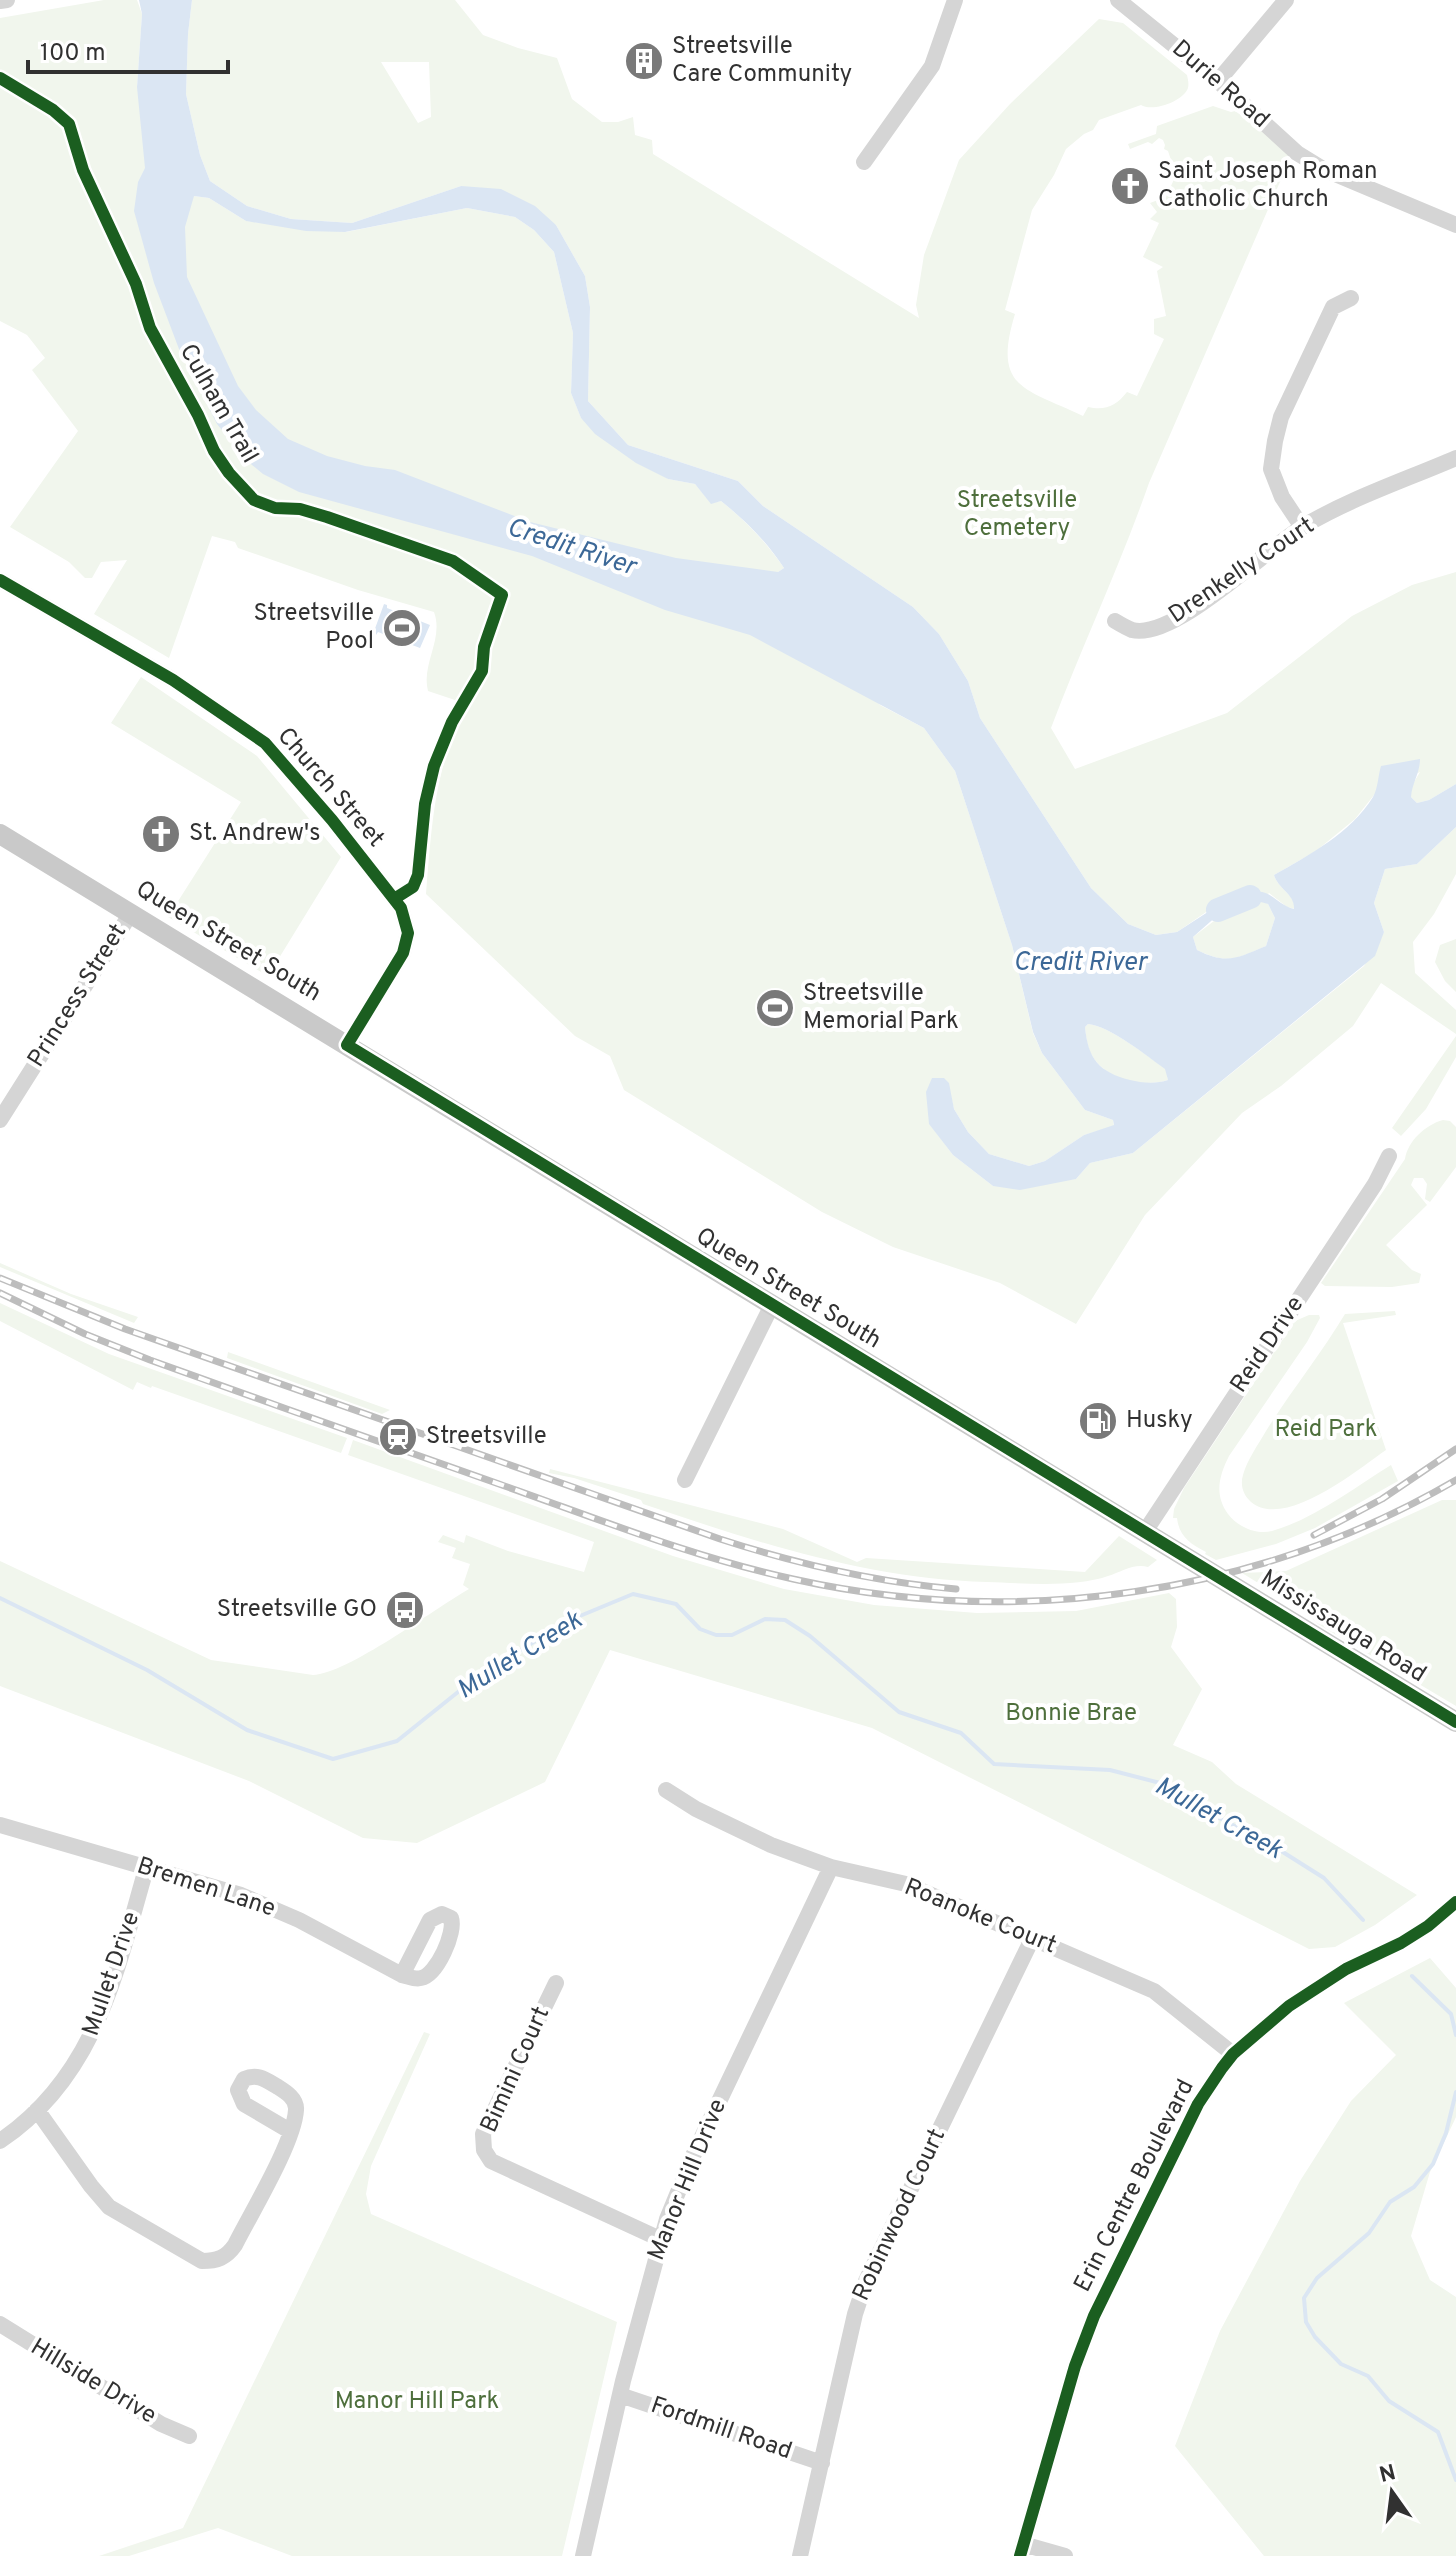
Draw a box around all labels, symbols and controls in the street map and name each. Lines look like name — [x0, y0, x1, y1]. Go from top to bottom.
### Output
scale bar — [28, 24, 228, 74]
place label: Streetsville Care Community — [672, 32, 852, 90]
street label: Durie Road — [1165, 34, 1275, 136]
text: 100 m — [40, 39, 106, 69]
building icon: Streetsville Care Community — [623, 40, 665, 82]
place label: Saint Joseph Roman Catholic Church — [1158, 157, 1378, 215]
church icon: Saint Joseph Roman Catholic Church — [1109, 165, 1151, 207]
street label: Culham Trail — [172, 339, 264, 469]
park label: Streetsville Cemetery — [957, 486, 1077, 544]
street label: Drenkelly Court — [1163, 511, 1321, 631]
water label: Credit River — [502, 512, 642, 585]
place label: Streetsville Pool — [253, 599, 374, 657]
sports icon: Streetsville Pool — [381, 607, 423, 649]
street label: Church Street — [270, 722, 390, 854]
church icon: St. Andrew's — [140, 813, 182, 855]
place label: St. Andrew's — [189, 819, 320, 849]
street label: Queen Street South — [130, 875, 326, 1009]
street label: Princess Street — [22, 919, 134, 1073]
water label: Credit River — [1013, 947, 1149, 980]
place label: Streetsville Memorial Park — [803, 979, 959, 1037]
sports icon: Streetsville Memorial Park — [754, 987, 796, 1029]
street label: Queen Street South — [690, 1222, 886, 1356]
street label: Reid Drive — [1225, 1291, 1311, 1399]
fuel station icon: Husky — [1077, 1400, 1119, 1442]
place label: Husky — [1126, 1406, 1193, 1436]
park label: Reid Park — [1274, 1415, 1378, 1445]
station icon: Streetsville — [377, 1416, 419, 1458]
place label: Streetsville — [426, 1422, 547, 1452]
street label: Mississauga Road — [1255, 1564, 1431, 1690]
bus stop icon: Streetsville GO — [384, 1589, 426, 1631]
place label: Streetsville GO — [217, 1595, 377, 1625]
water label: Mullet Creek — [451, 1604, 589, 1707]
park label: Bonnie Brae — [1005, 1699, 1137, 1729]
water label: Mullet Creek — [1148, 1770, 1289, 1868]
street label: Bremen Lane — [133, 1852, 279, 1924]
street label: Roanoke Court — [900, 1873, 1060, 1961]
street label: Mullet Drive — [77, 1908, 147, 2040]
street label: Bimini Court — [475, 2002, 557, 2138]
street label: Erin Centre Boulevard — [1068, 2075, 1202, 2297]
street label: Manor Hill Drive — [642, 2095, 734, 2265]
street label: Robinwood Court — [847, 2124, 953, 2306]
street label: Hillside Drive — [25, 2333, 161, 2431]
park label: Manor Hill Park — [335, 2387, 499, 2417]
street label: Fordmill Road — [646, 2391, 796, 2467]
north arrow — [1352, 2452, 1432, 2532]
text: N — [1377, 2460, 1399, 2490]

